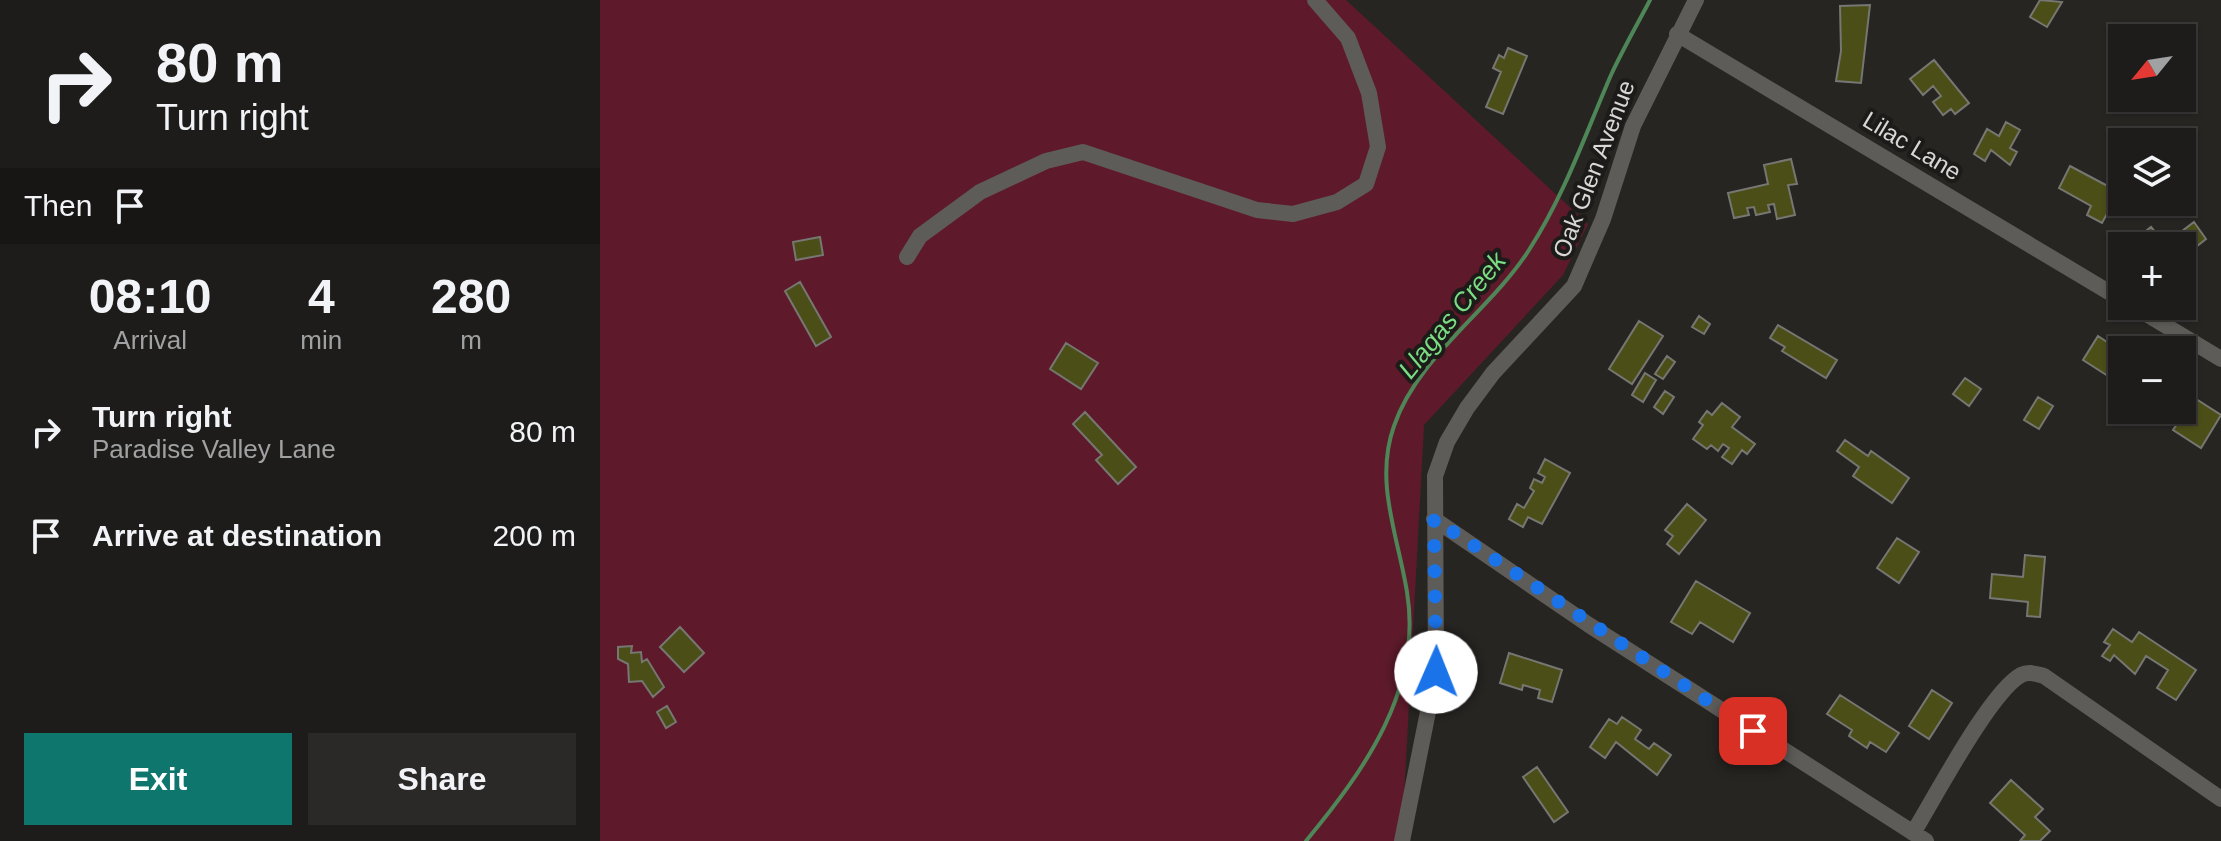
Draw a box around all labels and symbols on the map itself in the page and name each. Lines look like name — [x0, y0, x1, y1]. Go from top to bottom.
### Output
north arrow — [2108, 24, 2196, 112]
street label: Oak Glen Avenue — [1547, 76, 1640, 261]
street label: Lilac Lane — [1858, 106, 1966, 185]
water label: Llagas Creek — [1392, 244, 1513, 384]
position arrow — [1394, 630, 1478, 714]
pin — [1719, 697, 1787, 765]

